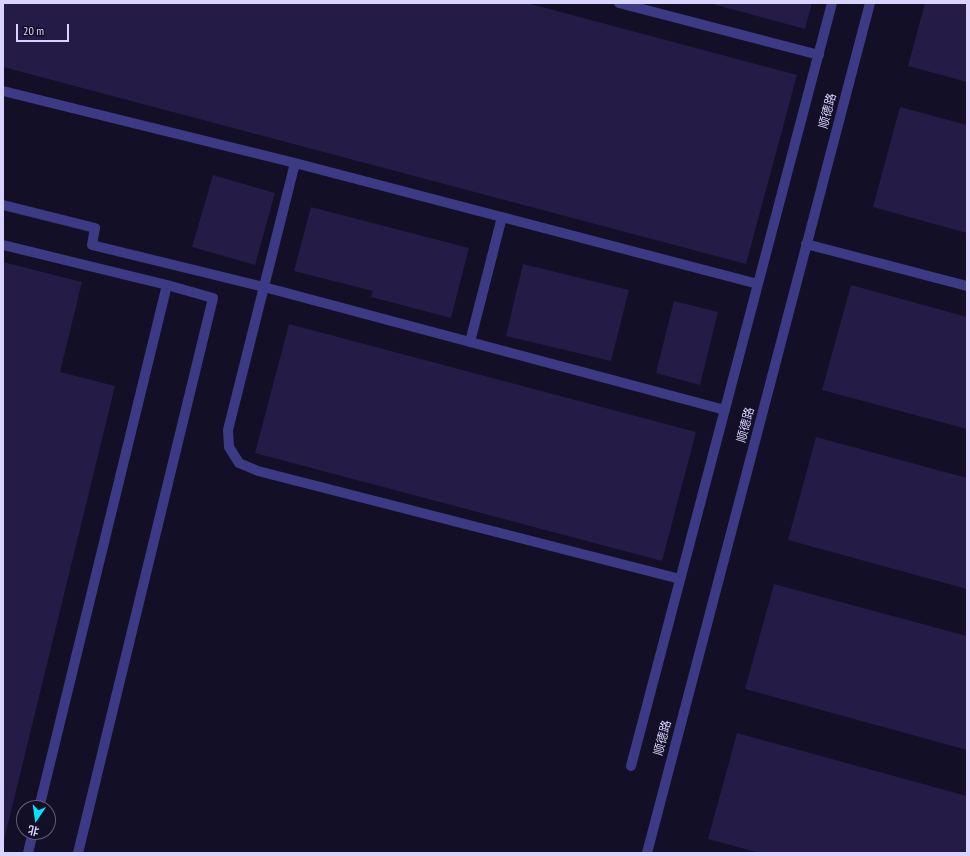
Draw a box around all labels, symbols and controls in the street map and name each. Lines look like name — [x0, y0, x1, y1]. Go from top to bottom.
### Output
scale bar — [18, 16, 71, 42]
text: 20 m — [23, 23, 44, 38]
street label: 顺德路 — [816, 92, 840, 130]
street label: 顺德路 — [734, 406, 758, 444]
street label: 顺德路 — [651, 719, 675, 757]
north arrow — [16, 800, 56, 840]
text: 北 — [27, 823, 40, 839]

